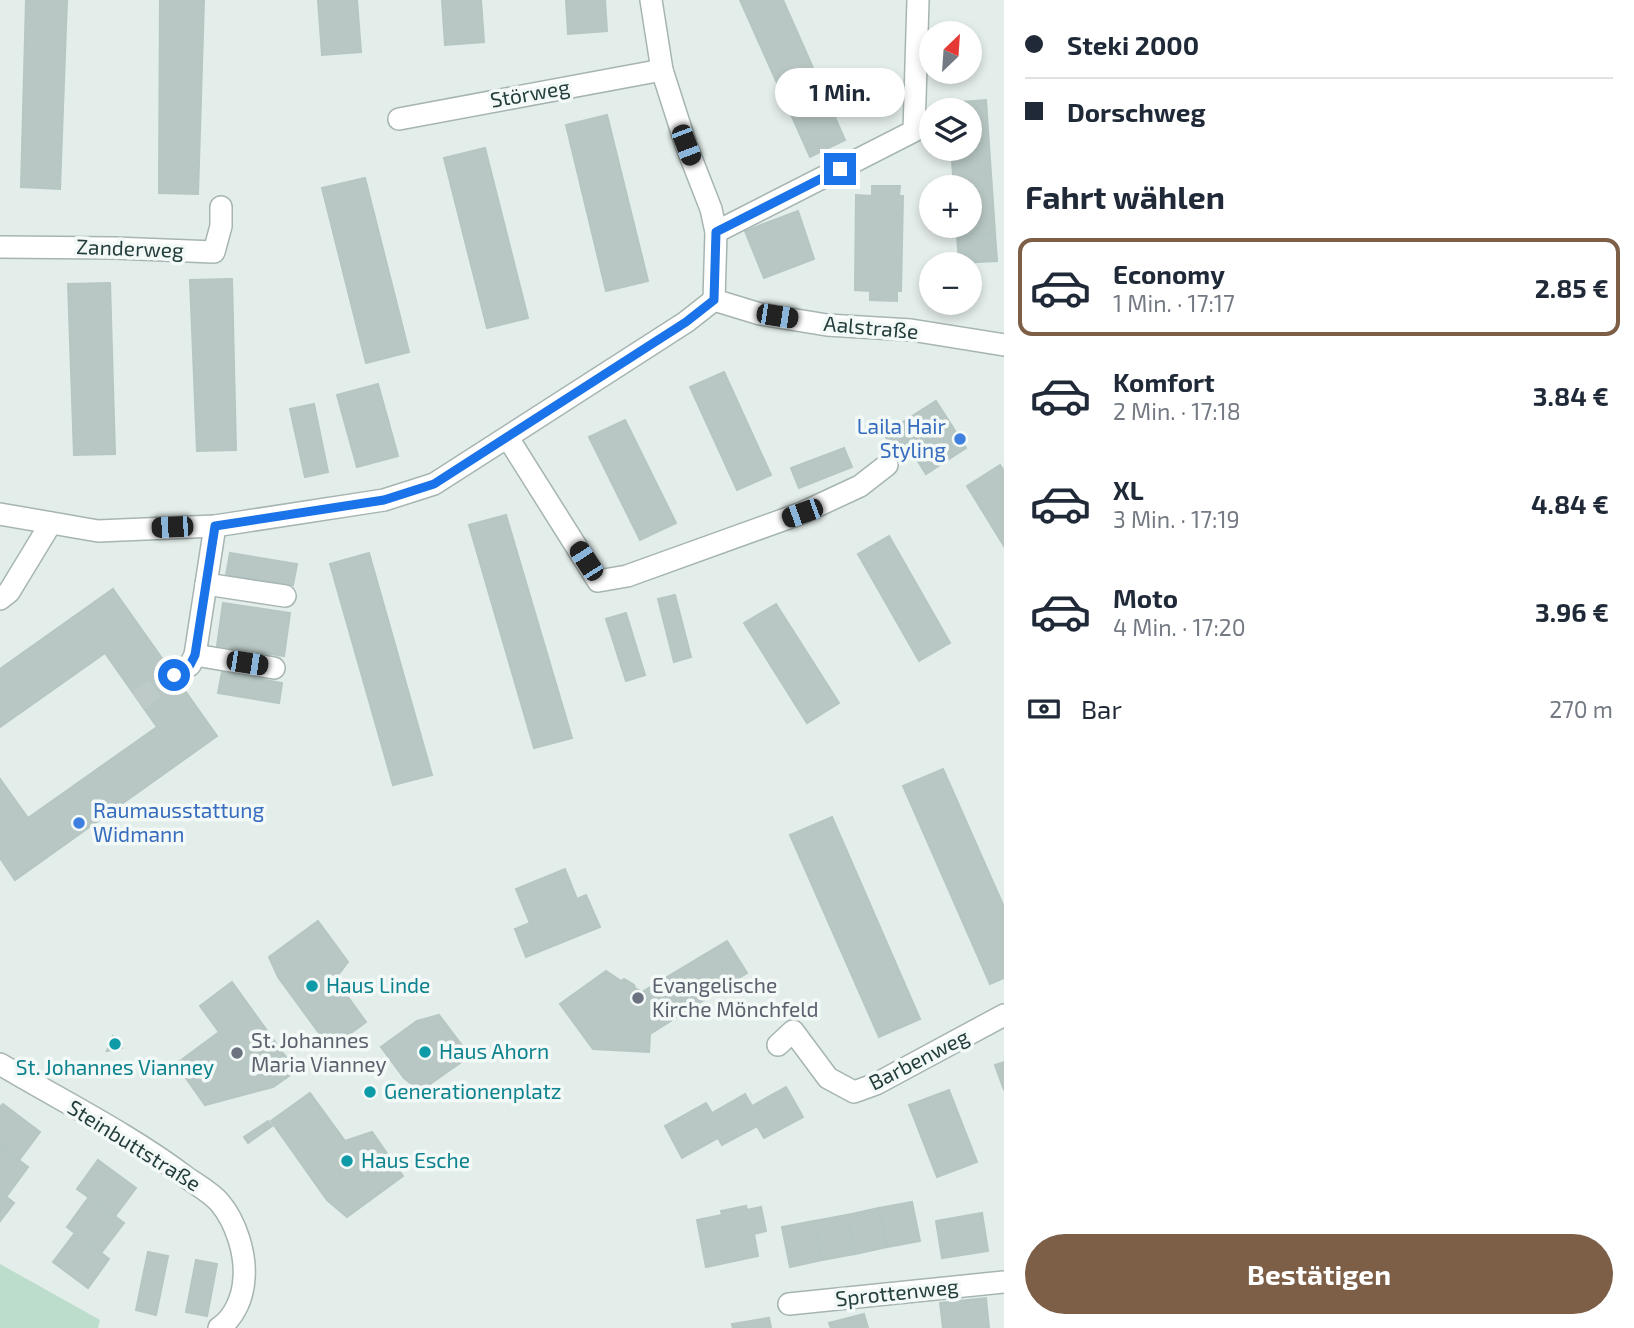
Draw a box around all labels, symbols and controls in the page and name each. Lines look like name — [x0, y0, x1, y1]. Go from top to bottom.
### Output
north arrow — [919, 21, 982, 84]
map controls — [919, 21, 982, 315]
text: Steki 2000 — [1067, 29, 1199, 60]
callout: 1 Min. — [775, 68, 905, 116]
street label: Störweg — [488, 73, 572, 112]
text: 1 Min. — [809, 78, 871, 106]
text: Dorschweg — [1067, 96, 1206, 127]
button: layers — [919, 98, 982, 161]
car — [669, 122, 704, 168]
route end — [824, 153, 856, 185]
button: + — [919, 175, 982, 238]
text: Fahrt wählen — [1025, 177, 1225, 215]
street label: Zanderweg — [76, 233, 185, 262]
button: − — [919, 252, 982, 315]
icon: car — [1029, 256, 1092, 319]
text: Economy — [1113, 258, 1225, 289]
text: 2.85 € — [1535, 272, 1609, 303]
text: 1 Min. · 17:17 — [1113, 289, 1235, 317]
car — [755, 302, 800, 330]
street label: Aalstraße — [823, 310, 919, 343]
icon: car — [1029, 364, 1092, 427]
text: Komfort — [1113, 366, 1215, 397]
text: 3.84 € — [1533, 380, 1609, 411]
text: 2 Min. · 17:18 — [1113, 397, 1241, 425]
place label: Laila Hair Styling — [857, 413, 947, 462]
marker: Laila Hair Styling — [952, 431, 968, 447]
icon: car — [1029, 472, 1092, 535]
text: XL — [1113, 474, 1144, 505]
text: 4.84 € — [1531, 488, 1609, 519]
car — [779, 496, 826, 530]
text: 3 Min. · 17:19 — [1113, 505, 1240, 533]
car — [151, 516, 194, 538]
car — [566, 538, 607, 584]
icon: car — [1029, 580, 1092, 643]
text: Moto — [1113, 582, 1178, 613]
text: 3.96 € — [1535, 596, 1609, 627]
text: 4 Min. · 17:20 — [1113, 613, 1246, 641]
car — [225, 649, 270, 677]
route start — [158, 659, 190, 691]
icon: cash — [1025, 690, 1063, 728]
text: Bar — [1081, 693, 1122, 724]
text: 270 m — [1549, 695, 1613, 723]
place label: Raumausstattung Widmann — [93, 797, 264, 846]
marker: Raumausstattung Widmann — [71, 815, 87, 831]
place label: Haus Linde — [326, 972, 430, 997]
place label: Evangelische Kirche Mönchfeld — [652, 972, 819, 1021]
marker: Haus Linde — [304, 978, 320, 994]
marker: Evangelische Kirche Mönchfeld — [630, 990, 646, 1006]
street label: Barbenweg — [864, 1023, 973, 1094]
place label: St. Johannes Maria Vianney — [251, 1027, 387, 1076]
marker: St. Johannes Vianney — [107, 1036, 123, 1052]
place label: Haus Ahorn — [439, 1038, 549, 1063]
marker: Haus Ahorn — [417, 1044, 433, 1060]
marker: St. Johannes Maria Vianney — [229, 1045, 245, 1061]
place label: St. Johannes Vianney — [16, 1054, 214, 1079]
place label: Generationenplatz — [384, 1078, 561, 1103]
marker: Generationenplatz — [362, 1084, 378, 1100]
street label: Steinbuttstraße — [64, 1094, 206, 1196]
place label: Haus Esche — [361, 1147, 470, 1172]
marker: Haus Esche — [339, 1153, 355, 1169]
button: Bestätigen — [1025, 1234, 1613, 1314]
street label: Sprottenweg — [834, 1273, 960, 1310]

